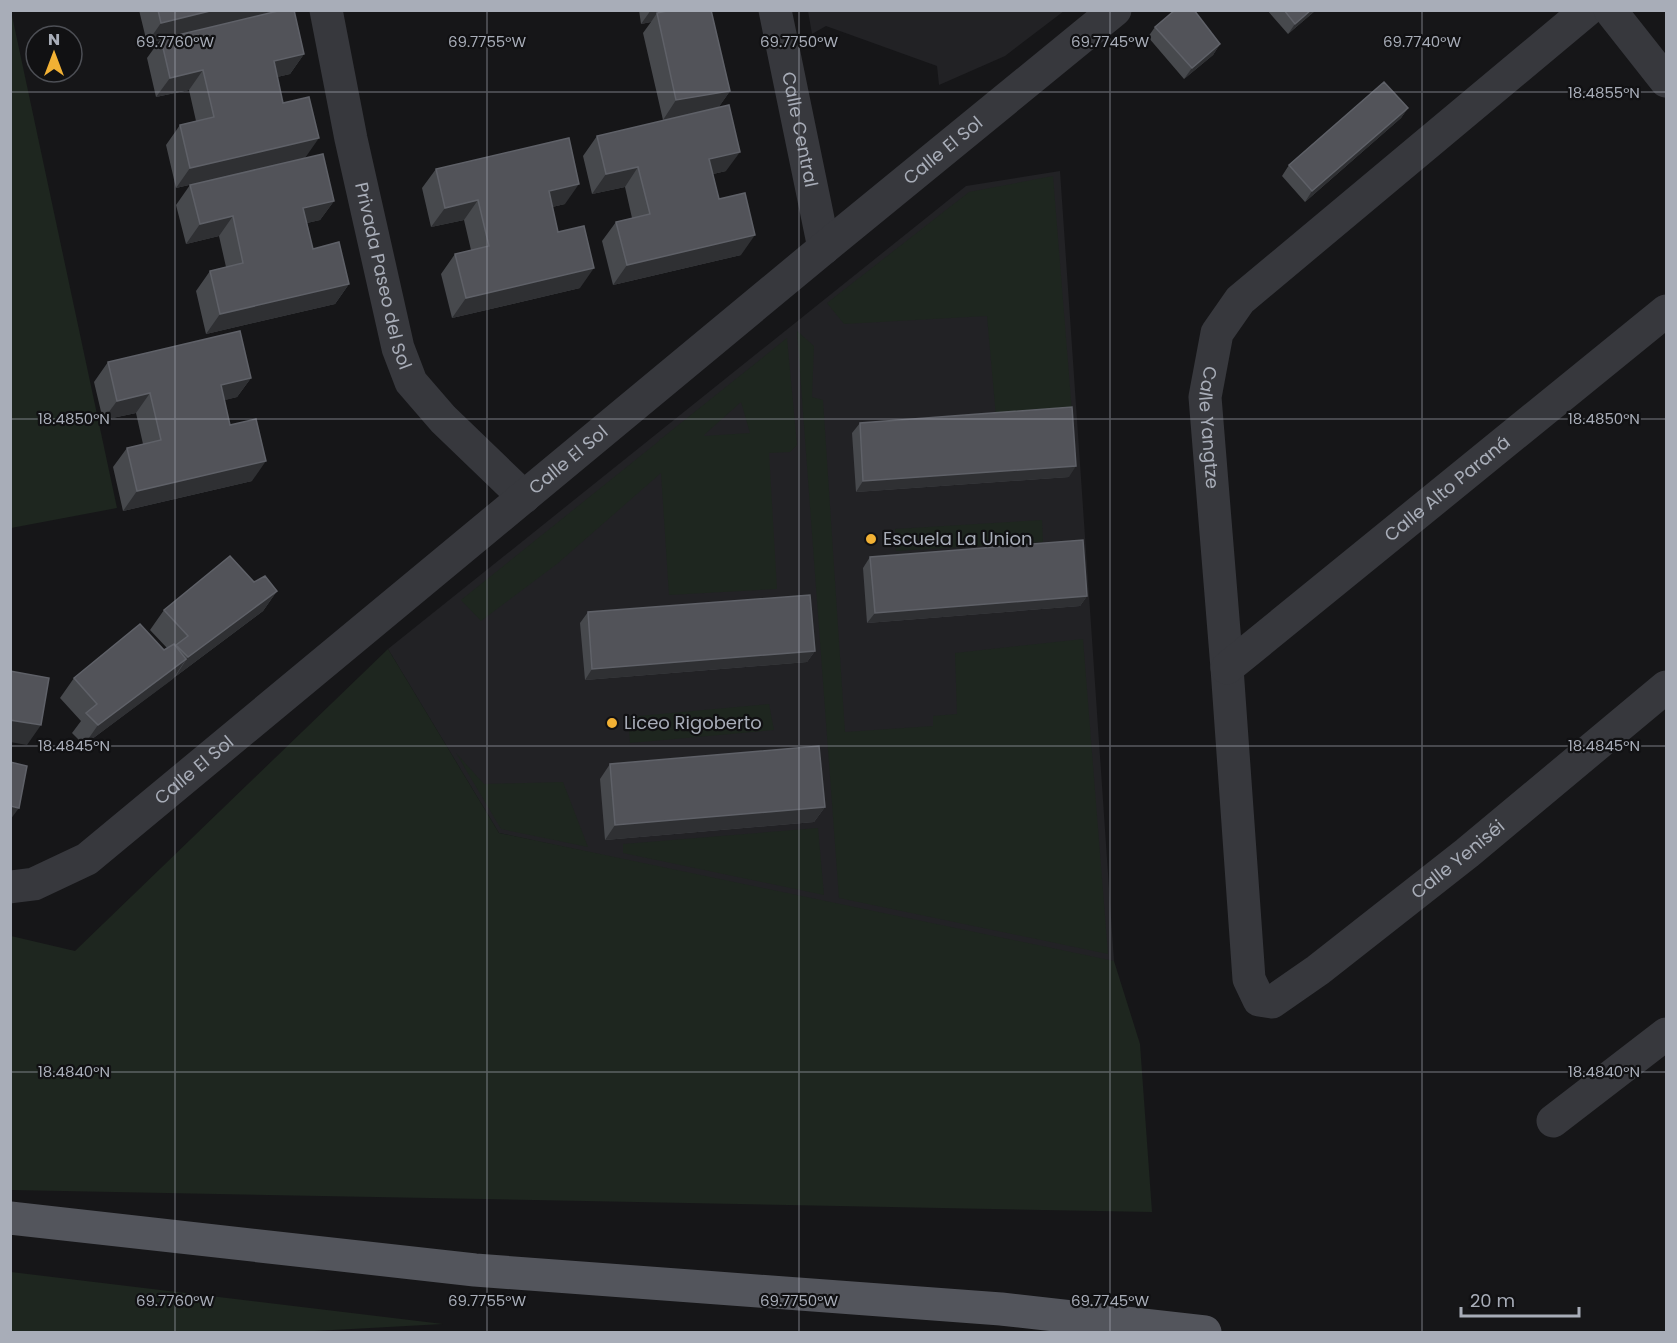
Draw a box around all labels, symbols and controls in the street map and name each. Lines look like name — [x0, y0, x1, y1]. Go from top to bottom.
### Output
north arrow — [24, 24, 84, 84]
text: N — [48, 28, 60, 51]
text: 69.7760°W — [136, 31, 214, 52]
text: 69.7755°W — [448, 31, 526, 52]
text: 69.7750°W — [760, 31, 838, 52]
text: 69.7745°W — [1071, 31, 1149, 52]
text: 69.7740°W — [1383, 31, 1461, 52]
street label: Calle Central — [776, 69, 824, 189]
text: 18.4855°N — [1568, 82, 1640, 103]
street label: Calle El Sol — [898, 110, 988, 190]
street label: Privada Paseo del Sol — [349, 180, 418, 373]
street label: Calle Yangtze — [1193, 364, 1225, 490]
text: 18.4850°N — [38, 408, 110, 429]
text: 18.4850°N — [1568, 408, 1640, 429]
street label: Calle El Sol — [523, 419, 613, 500]
street label: Calle Alto Paraná — [1379, 430, 1515, 547]
place label: Escuela La Union — [883, 526, 1033, 551]
marker: Escuela La Union — [864, 532, 878, 546]
place label: Liceo Rigoberto — [624, 710, 762, 735]
marker: Liceo Rigoberto — [605, 716, 619, 730]
street label: Calle El Sol — [149, 730, 239, 810]
text: 18.4845°N — [38, 735, 110, 756]
text: 18.4845°N — [1568, 735, 1640, 756]
street label: Calle Yeniséi — [1406, 814, 1510, 904]
text: 18.4840°N — [38, 1061, 110, 1082]
text: 18.4840°N — [1568, 1061, 1640, 1082]
scale bar — [1461, 1280, 1580, 1318]
text: 20 m — [1470, 1288, 1515, 1313]
text: 69.7760°W — [136, 1290, 214, 1311]
text: 69.7755°W — [448, 1290, 526, 1311]
text: 69.7750°W — [760, 1290, 838, 1311]
text: 69.7745°W — [1071, 1290, 1149, 1311]

